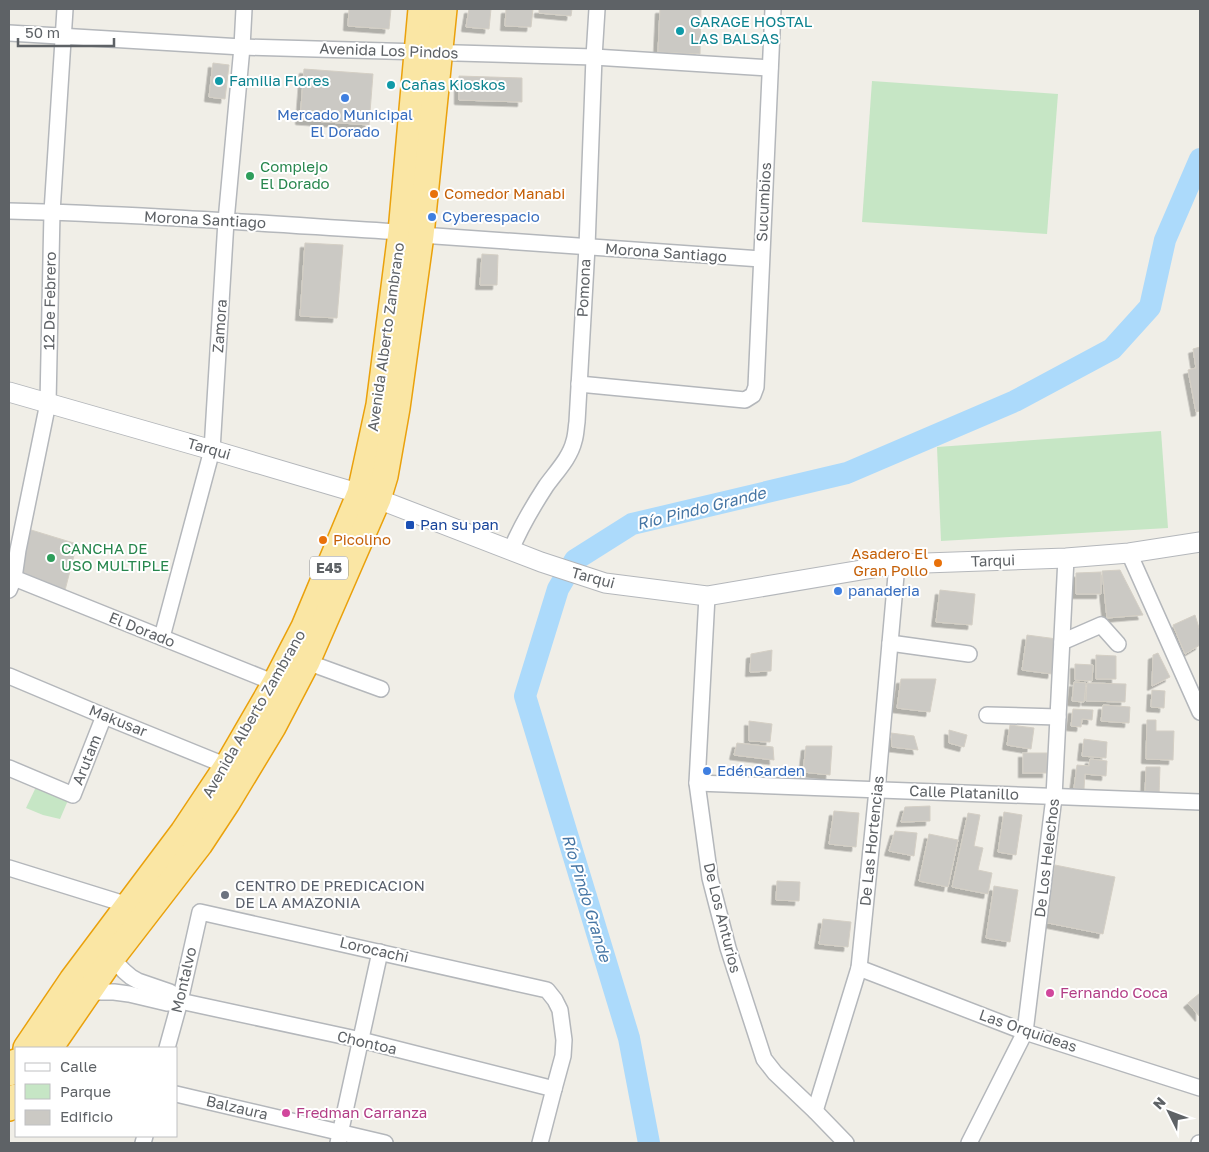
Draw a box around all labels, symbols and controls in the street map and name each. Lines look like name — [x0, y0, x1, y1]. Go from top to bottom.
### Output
place label: GARAGE HOSTAL LAS BALSAS — [690, 12, 813, 47]
scale bar — [18, 15, 114, 47]
text: 50 m — [25, 23, 60, 41]
marker: GARAGE HOSTAL LAS BALSAS — [674, 25, 686, 37]
street label: Avenida Los Pindos — [319, 39, 459, 61]
place label: Familia Flores — [229, 71, 329, 89]
marker: Familia Flores — [213, 75, 225, 87]
place label: Cañas Kioskos — [401, 75, 506, 93]
marker: Cañas Kioskos — [385, 79, 397, 91]
marker: Mercado Municipal El Dorado — [339, 92, 351, 104]
place label: Mercado Municipal El Dorado — [277, 105, 413, 140]
place label: Complejo El Dorado — [260, 157, 330, 192]
street label: Sucumbios — [752, 162, 774, 242]
marker: Complejo El Dorado — [244, 170, 256, 182]
place label: Comedor Manabi — [444, 184, 565, 202]
marker: Comedor Manabi — [428, 188, 440, 200]
street label: Morona Santiago — [144, 207, 266, 231]
place label: Cyberespacio — [442, 207, 540, 225]
marker: Cyberespacio — [426, 211, 438, 223]
street label: Morona Santiago — [605, 239, 728, 265]
street label: Avenida Alberto Zambrano — [363, 241, 407, 432]
street label: 12 De Febrero — [39, 252, 59, 350]
street label: Pomona — [572, 258, 594, 318]
street label: Zamora — [208, 298, 230, 353]
street label: Tarqui — [185, 433, 233, 463]
water label: Río Pindo Grande — [634, 482, 769, 534]
place label: Pan su pan — [420, 515, 499, 533]
marker: Pan su pan — [404, 519, 416, 531]
place label: Picolino — [333, 530, 391, 548]
marker: Picolino — [317, 534, 329, 546]
place label: CANCHA DE USO MULTIPLE — [61, 539, 169, 574]
place label: Asadero El Gran Pollo — [851, 544, 928, 579]
street label: Tarqui — [970, 550, 1015, 570]
marker: CANCHA DE USO MULTIPLE — [45, 552, 57, 564]
road number: E45 — [310, 556, 348, 580]
marker: Asadero El Gran Pollo — [932, 557, 944, 569]
street label: Tarqui — [569, 563, 617, 591]
place label: panaderia — [848, 581, 920, 599]
marker: panaderia — [832, 585, 844, 597]
street label: El Dorado — [107, 608, 178, 650]
street label: Avenida Alberto Zambrano — [198, 627, 309, 800]
street label: Makusar — [87, 700, 150, 740]
street label: Arutam — [68, 732, 104, 787]
place label: EdénGarden — [717, 761, 805, 779]
marker: EdénGarden — [701, 765, 713, 777]
street label: De Las Hortencias — [855, 775, 887, 907]
street label: Calle Platanillo — [909, 781, 1019, 803]
street label: De Los Helechos — [1030, 797, 1062, 918]
water label: Río Pindo Grande — [558, 832, 616, 966]
street label: De Los Anturios — [701, 861, 745, 975]
place label: CENTRO DE PREDICACION DE LA AMAZONIA — [235, 876, 425, 911]
marker: CENTRO DE PREDICACION DE LA AMAZONIA — [219, 889, 231, 901]
street label: Lorocachi — [338, 932, 410, 966]
street label: Montalvo — [167, 945, 199, 1014]
place label: Fernando Coca — [1060, 983, 1168, 1001]
marker: Fernando Coca — [1044, 987, 1056, 999]
street label: Las Orquideas — [977, 1005, 1080, 1055]
street label: Chontoa — [335, 1026, 399, 1058]
legend — [15, 1047, 178, 1137]
text: Calle — [60, 1057, 97, 1075]
text: Parque — [60, 1082, 111, 1100]
north arrow — [1144, 1087, 1194, 1137]
street label: Balzaura — [205, 1091, 270, 1123]
text: N — [1149, 1093, 1169, 1113]
place label: Fredman Carranza — [296, 1103, 427, 1121]
text: Edificio — [60, 1107, 113, 1125]
marker: Fredman Carranza — [280, 1107, 292, 1119]

